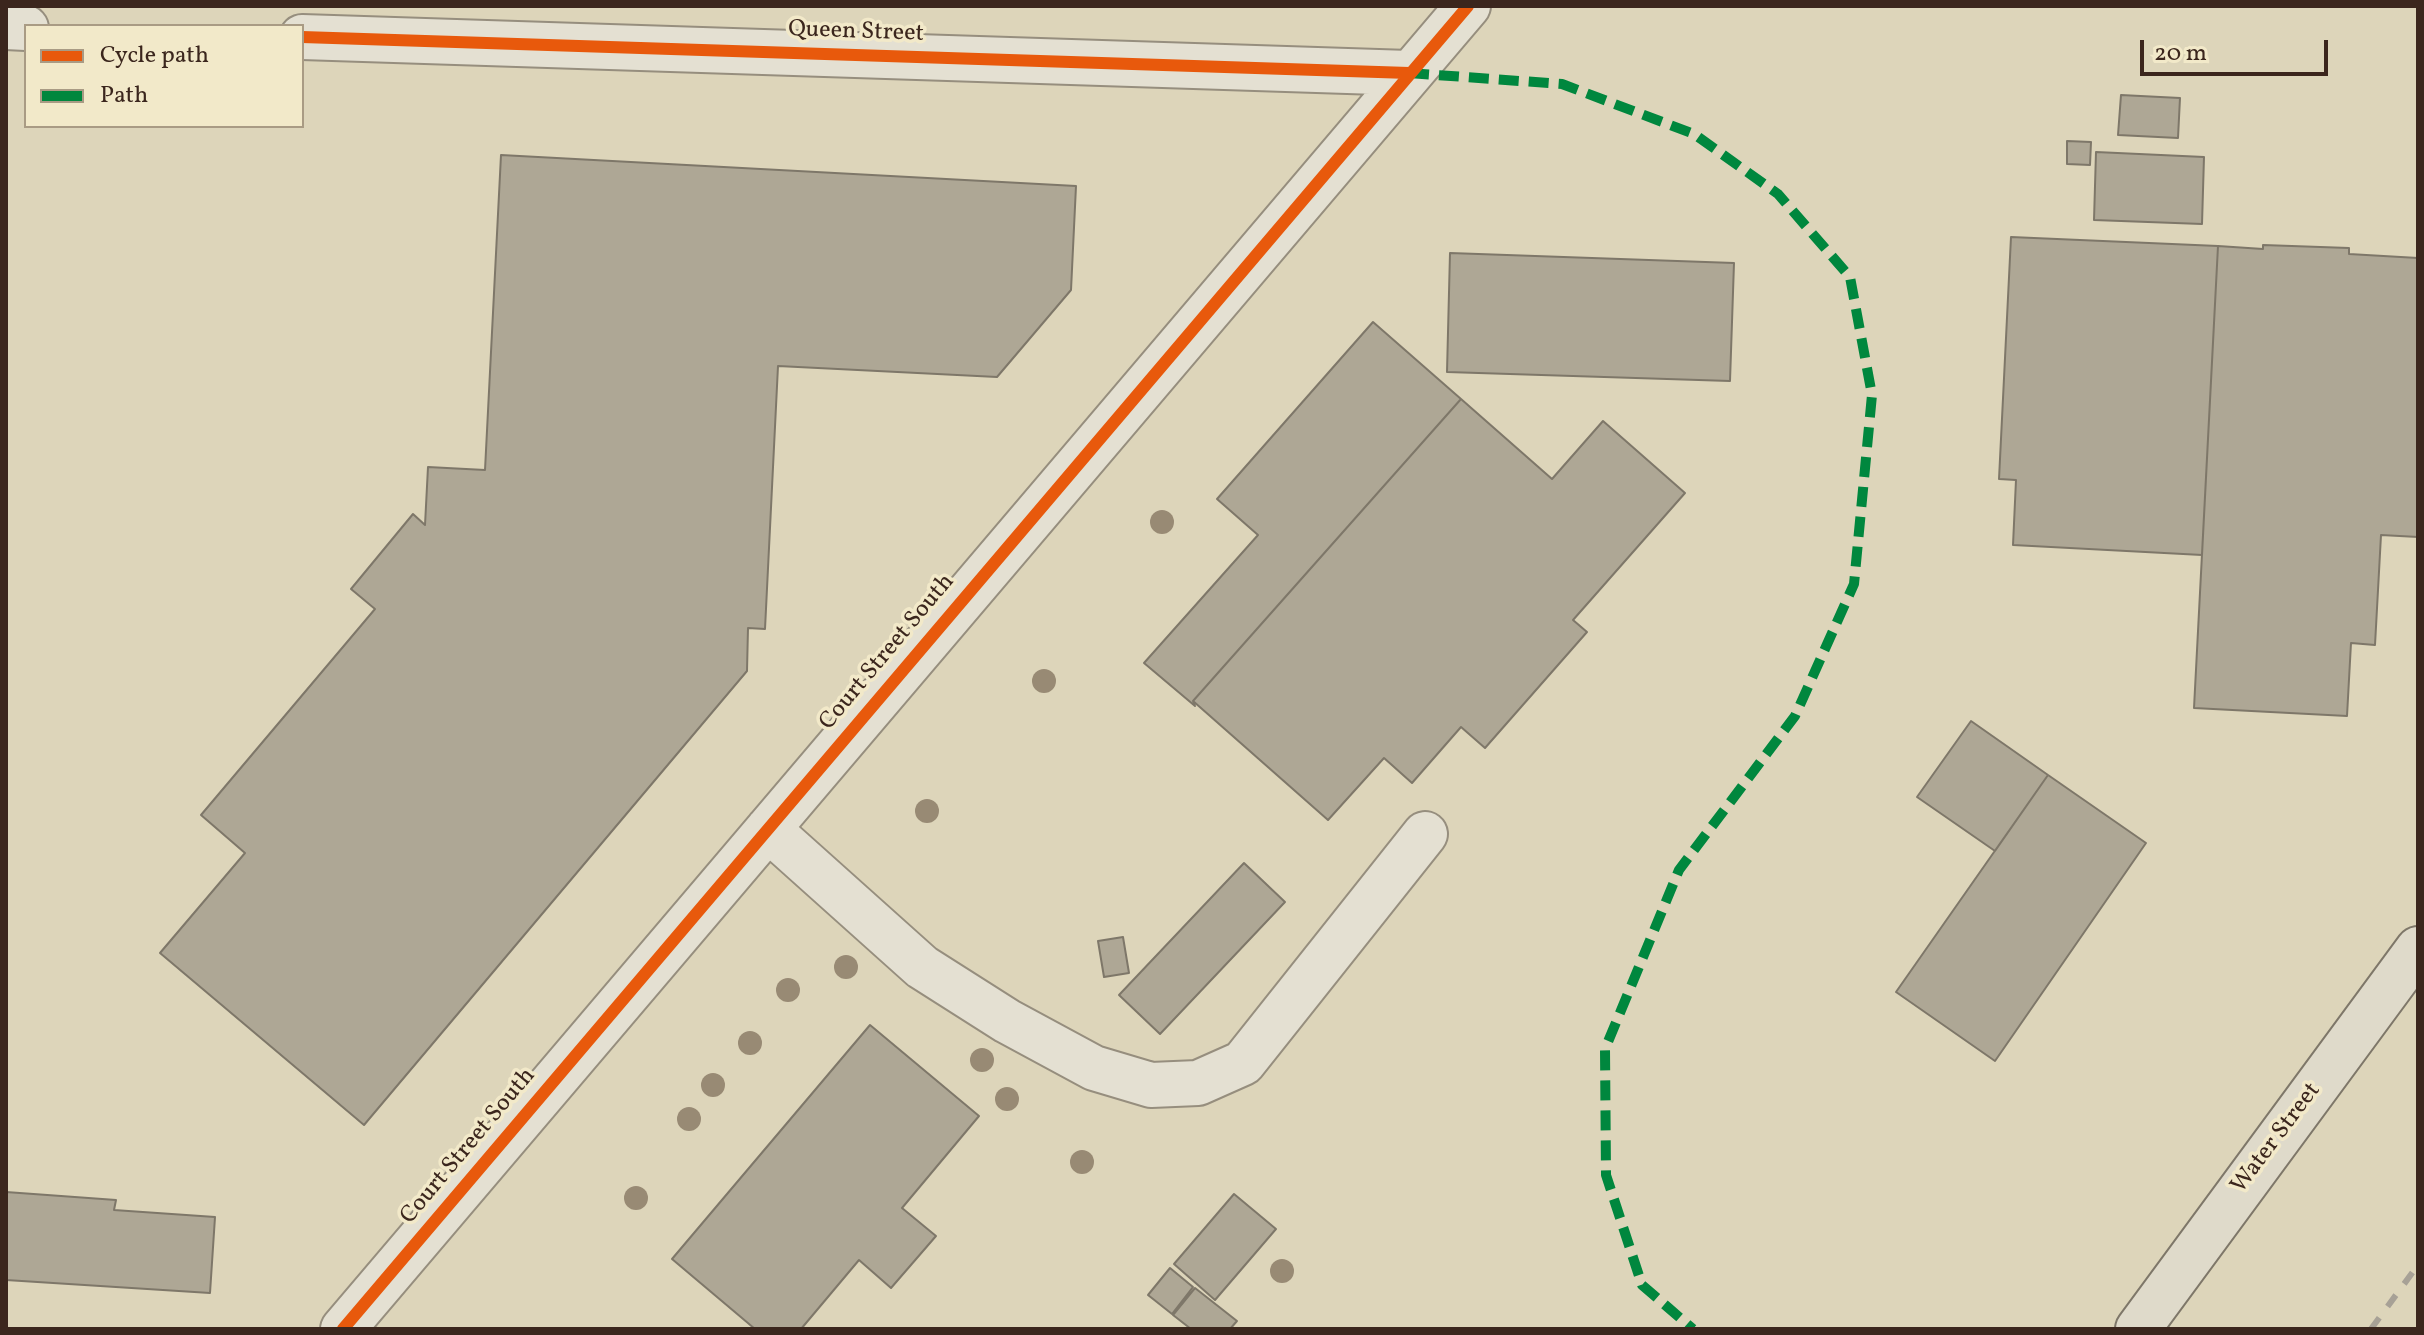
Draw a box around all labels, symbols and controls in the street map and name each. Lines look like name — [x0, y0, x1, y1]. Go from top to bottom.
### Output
street label: Queen Street — [788, 16, 924, 50]
legend — [24, 24, 304, 128]
scale bar — [2144, 24, 2332, 74]
text: 20 m — [2154, 37, 2207, 71]
text: Cycle path — [100, 39, 209, 73]
text: Path — [100, 79, 148, 113]
street label: Court Street South — [814, 569, 962, 737]
street label: Court Street South — [395, 1063, 543, 1231]
street label: Water Street — [2226, 1078, 2328, 1200]

